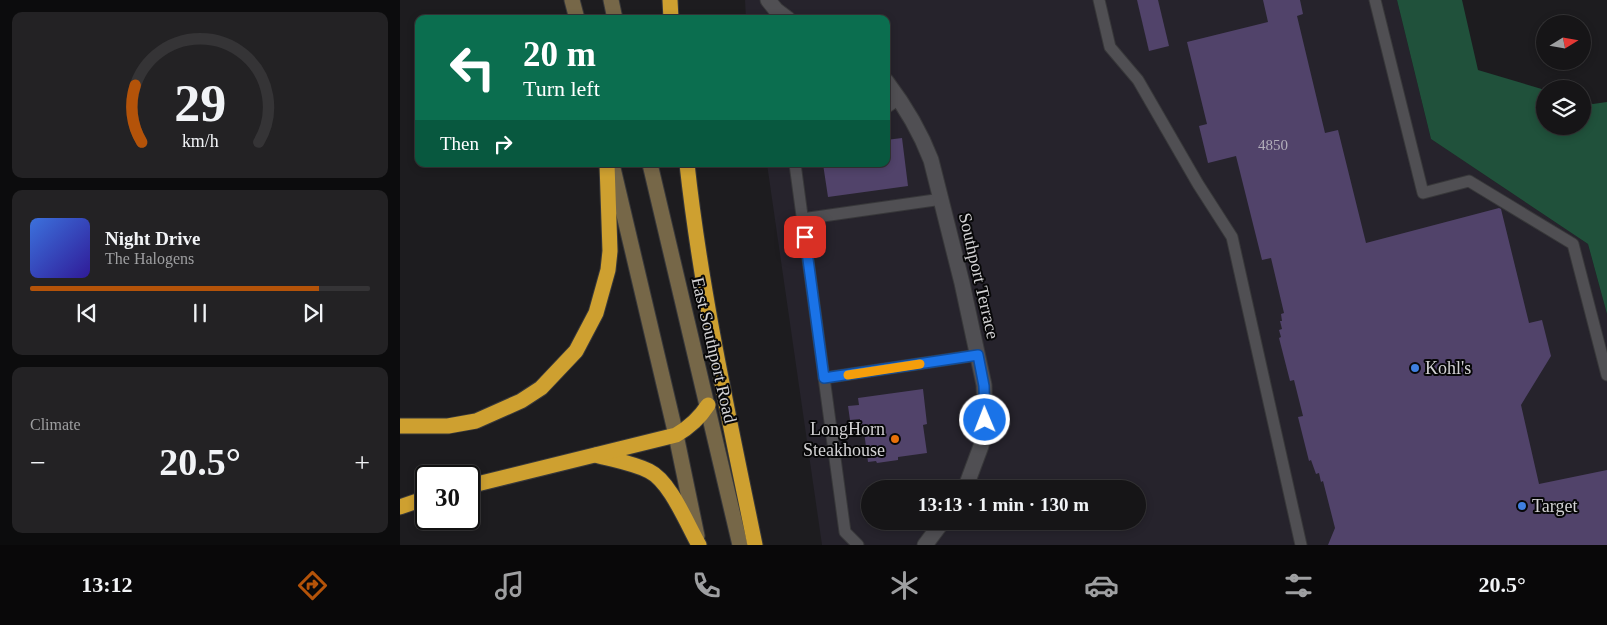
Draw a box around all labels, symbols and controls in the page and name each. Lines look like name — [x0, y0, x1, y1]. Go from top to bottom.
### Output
north arrow — [1536, 15, 1591, 70]
map controls — [1536, 15, 1591, 135]
icon: left — [440, 35, 505, 100]
text: 20 m — [523, 35, 596, 74]
text: 29 — [174, 75, 226, 132]
text: Turn left — [523, 76, 600, 101]
button: layers — [1536, 80, 1591, 135]
icon: right — [489, 130, 517, 158]
text: km/h — [182, 131, 218, 151]
text: Then — [440, 133, 479, 154]
house number: 4850 — [1258, 137, 1288, 153]
street label: Southport Terrace — [955, 211, 1003, 341]
pin — [784, 216, 826, 258]
icon: arrive — [791, 223, 819, 251]
text: Night Drive — [105, 228, 201, 249]
text: The Halogens — [105, 250, 194, 267]
street label: East Southport Road — [687, 275, 741, 425]
icon: previous — [73, 299, 101, 327]
icon: pause — [186, 299, 214, 327]
icon: next — [299, 299, 327, 327]
place label: Kohl's — [1425, 358, 1471, 378]
marker: Kohl's — [1409, 362, 1421, 374]
position arrow — [958, 393, 1010, 445]
text: Climate — [30, 416, 81, 433]
place label: LongHorn Steakhouse — [803, 419, 885, 460]
marker: LongHorn Steakhouse — [889, 433, 901, 445]
text: 20.5° — [159, 441, 241, 483]
text: − — [30, 447, 46, 478]
text: + — [354, 447, 370, 478]
speed limit sign: 30 — [415, 465, 480, 530]
text: 13:13 · 1 min · 130 m — [918, 494, 1089, 515]
place label: Target — [1532, 496, 1577, 516]
marker: Target — [1516, 500, 1528, 512]
icon: directions — [295, 568, 330, 603]
icon: music — [492, 568, 527, 603]
icon: phone — [689, 568, 724, 603]
icon: climate — [887, 568, 922, 603]
icon: car — [1084, 568, 1119, 603]
icon: filters — [1281, 568, 1316, 603]
text: 13:12 — [81, 572, 132, 597]
text: 20.5° — [1478, 572, 1526, 597]

